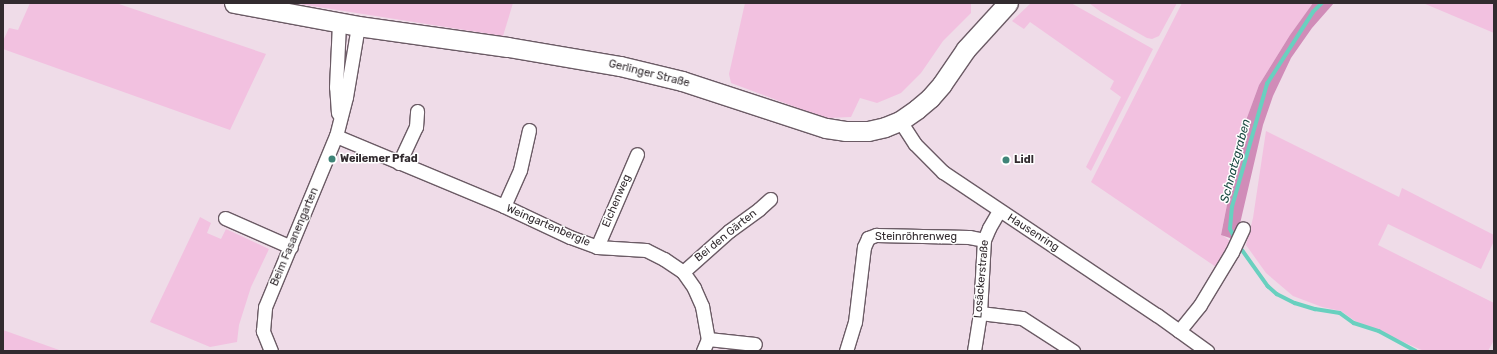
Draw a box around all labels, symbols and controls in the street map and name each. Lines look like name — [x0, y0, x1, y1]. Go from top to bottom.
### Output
street label: Gerlinger Straße — [607, 58, 691, 90]
water label: Schnatzgraben — [1218, 118, 1254, 204]
place label: Weilemer Pfad — [340, 152, 418, 166]
place label: Lidl — [1014, 153, 1034, 167]
marker: Weilemer Pfad — [327, 154, 337, 164]
marker: Lidl — [1001, 155, 1011, 165]
street label: Eichenweg — [600, 173, 634, 229]
street label: Beim Fasanengarten — [268, 186, 322, 288]
street label: Weingartenbergle — [504, 202, 592, 250]
street label: Bei den Gärten — [692, 207, 760, 265]
street label: Hausenring — [1005, 211, 1061, 255]
street label: Steinröhrenweg — [875, 230, 957, 244]
street label: Losäckerstraße — [972, 239, 992, 319]

